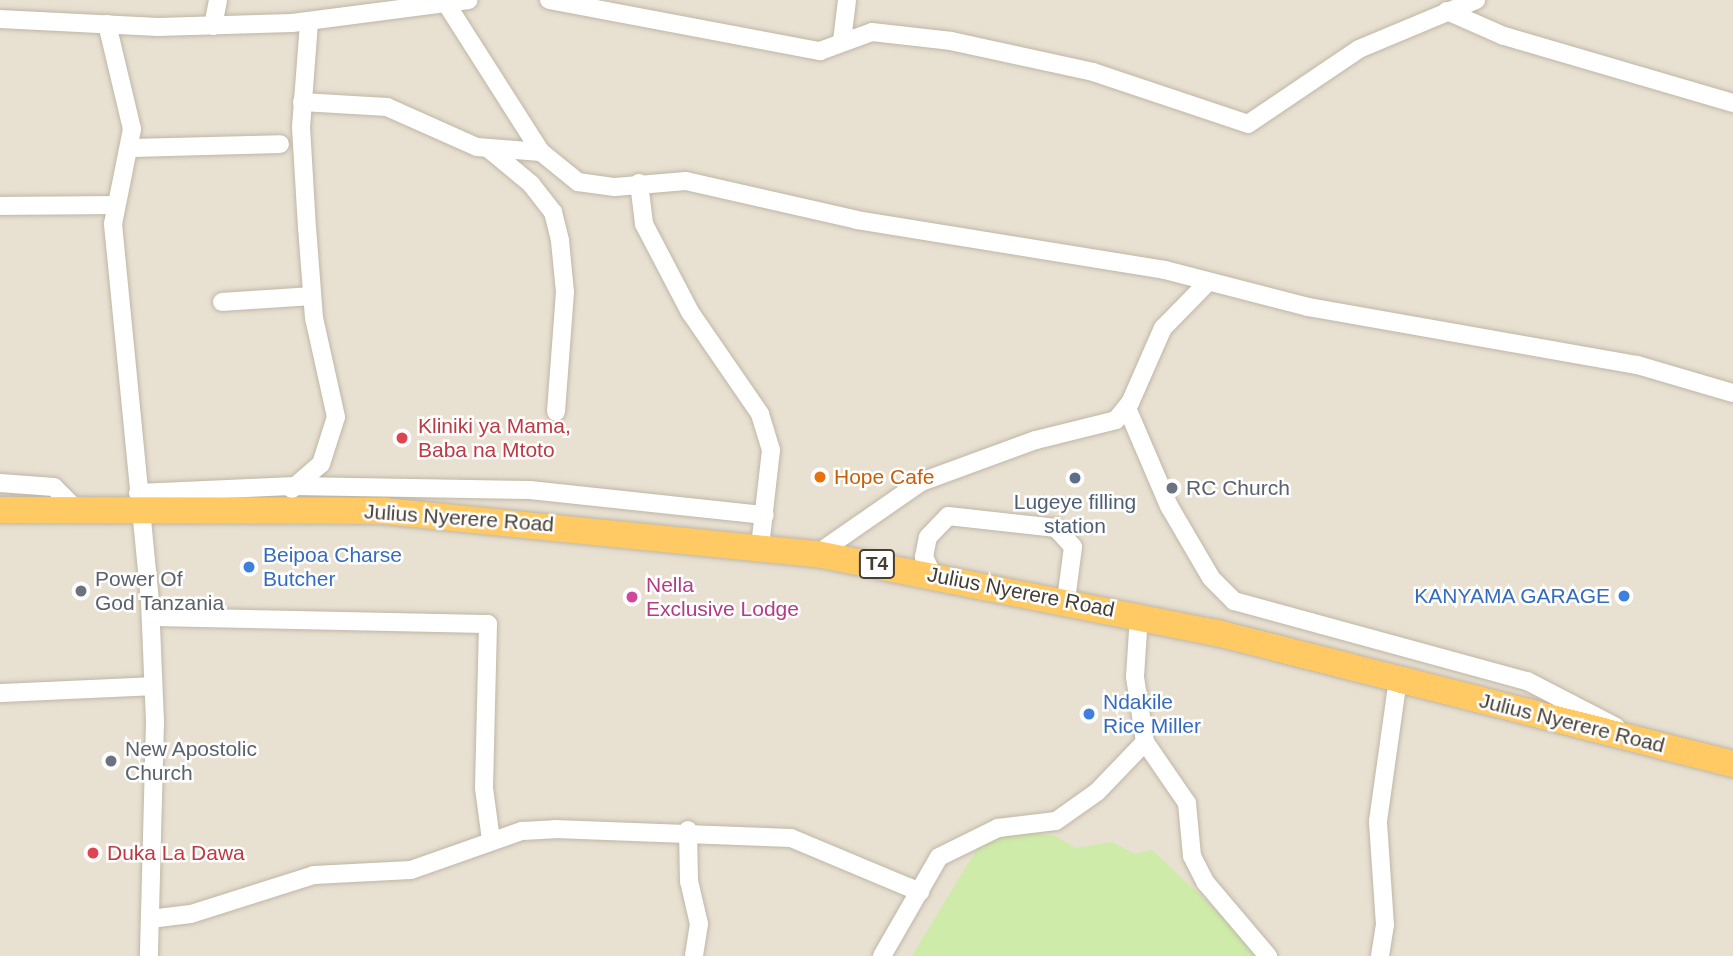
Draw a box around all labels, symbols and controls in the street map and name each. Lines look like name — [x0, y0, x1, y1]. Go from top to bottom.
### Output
place label: Kliniki ya Mama, Baba na Mtoto — [418, 413, 571, 463]
marker: Kliniki ya Mama, Baba na Mtoto — [392, 428, 412, 448]
place label: Hope Cafe — [834, 464, 934, 490]
marker: Hope Cafe — [812, 469, 828, 485]
marker: Lugeye filling station — [1067, 470, 1083, 486]
place label: RC Church — [1186, 475, 1290, 501]
marker: RC Church — [1164, 480, 1180, 496]
place label: Lugeye filling station — [1014, 489, 1136, 539]
street label: Julius Nyerere Road — [363, 499, 555, 537]
place label: Beipoa Charse Butcher — [263, 542, 402, 592]
road number: T4 — [858, 548, 896, 580]
marker: Beipoa Charse Butcher — [241, 559, 257, 575]
street label: Julius Nyerere Road — [925, 561, 1117, 623]
place label: Power Of God Tanzania — [95, 566, 225, 616]
place label: Nella Exclusive Lodge — [646, 572, 799, 622]
marker: Power Of God Tanzania — [73, 583, 89, 599]
place label: KANYAMA GARAGE — [1413, 583, 1610, 609]
marker: KANYAMA GARAGE — [1616, 588, 1632, 604]
marker: Nella Exclusive Lodge — [624, 589, 640, 605]
street label: Julius Nyerere Road — [1477, 688, 1667, 758]
place label: Ndakile Rice Miller — [1103, 689, 1201, 739]
marker: Ndakile Rice Miller — [1081, 706, 1097, 722]
place label: New Apostolic Church — [125, 736, 258, 786]
marker: New Apostolic Church — [103, 753, 119, 769]
place label: Duka La Dawa — [107, 840, 245, 866]
marker: Duka La Dawa — [85, 845, 101, 861]

